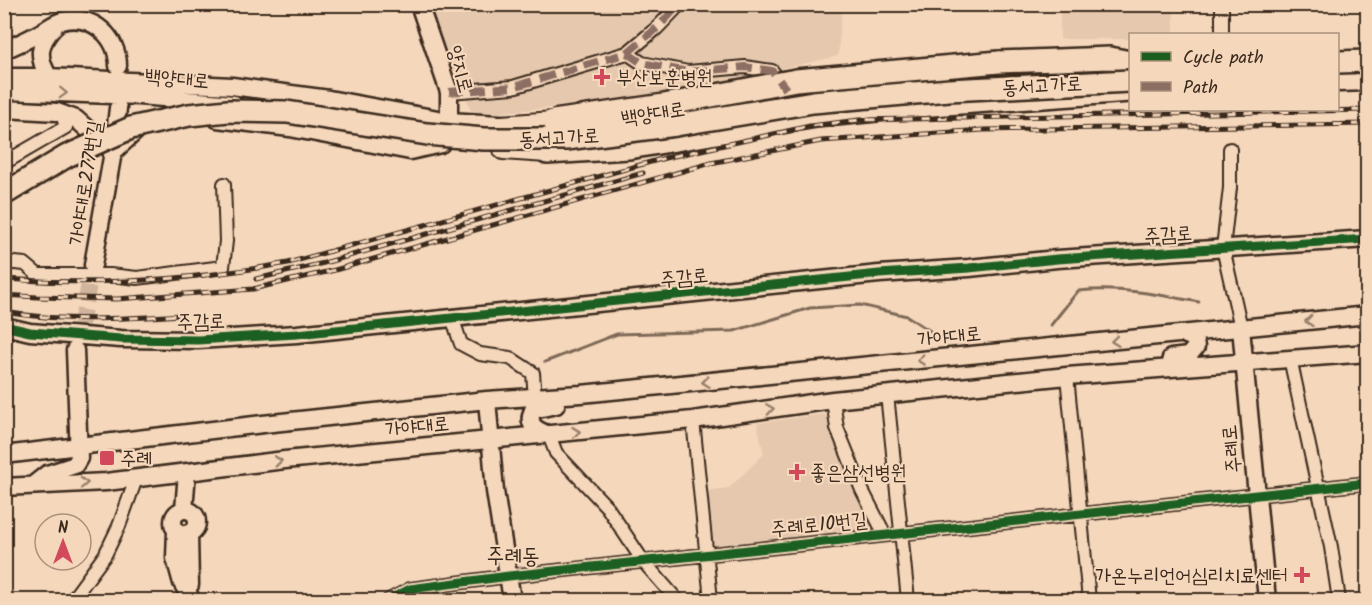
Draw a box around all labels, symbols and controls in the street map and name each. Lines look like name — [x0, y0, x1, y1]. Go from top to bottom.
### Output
legend — [1129, 33, 1339, 111]
street label: 양지로 — [437, 42, 481, 97]
text: Cycle path — [1183, 44, 1264, 73]
street label: 백양대로 — [143, 61, 210, 99]
place label: 부산보훈병원 — [616, 63, 713, 95]
marker: 부산보훈병원 — [593, 68, 611, 86]
street label: 동서고가로 — [1001, 69, 1083, 105]
text: Path — [1183, 74, 1218, 103]
one-way arrow — [58, 87, 67, 100]
street label: 백양대로 — [619, 94, 688, 136]
street label: 가야대로277번길 — [61, 118, 113, 248]
street label: 동서고가로 — [518, 121, 600, 157]
street label: 주감로 — [1143, 218, 1193, 254]
street label: 주감로 — [659, 261, 710, 297]
street label: 주감로 — [176, 306, 226, 340]
one-way arrow — [1305, 314, 1314, 327]
street label: 가야대로 — [916, 319, 983, 357]
one-way arrow — [1111, 334, 1120, 347]
one-way arrow — [917, 353, 926, 366]
one-way arrow — [702, 375, 711, 387]
one-way arrow — [765, 403, 774, 415]
street label: 가야대로 — [384, 409, 451, 447]
street label: 주례로 — [1215, 423, 1251, 474]
one-way arrow — [572, 426, 581, 439]
place label: 주례 — [120, 444, 152, 476]
marker: 주례 — [98, 449, 116, 467]
one-way arrow — [273, 456, 282, 468]
place label: 좋은삼선병원 — [810, 458, 907, 490]
marker: 좋은삼선병원 — [788, 463, 806, 481]
one-way arrow — [79, 477, 88, 489]
street label: 주례로10번길 — [769, 505, 869, 547]
north arrow — [33, 512, 93, 572]
text: N — [58, 516, 68, 541]
district label: 주례동 — [486, 540, 540, 575]
place label: 가온누리언어심리치료센터 — [1095, 561, 1288, 593]
marker: 가온누리언어심리치료센터 — [1293, 566, 1311, 584]

